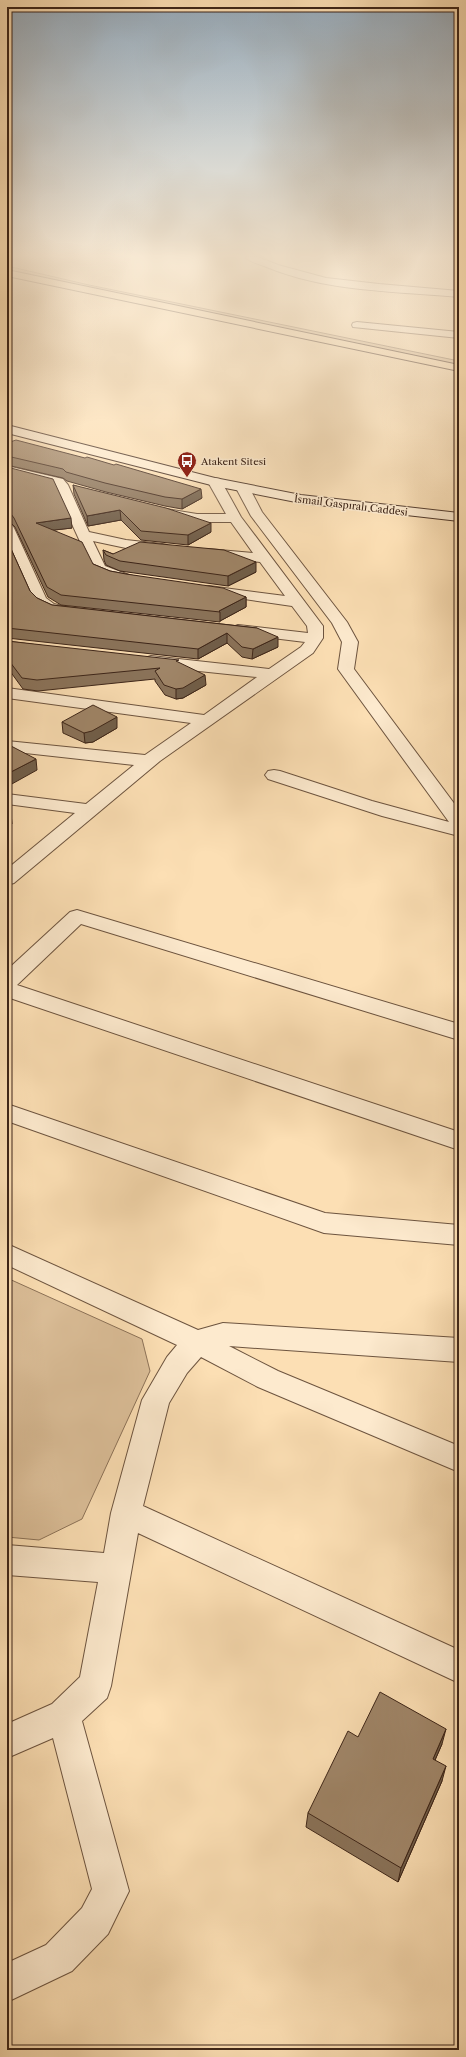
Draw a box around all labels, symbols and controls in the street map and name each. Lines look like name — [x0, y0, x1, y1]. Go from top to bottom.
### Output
bus stop icon: Atakent Sitesi — [176, 450, 198, 478]
place label: Atakent Sitesi — [200, 455, 266, 468]
street label: İsmail Gaspıralı Caddesi — [293, 492, 409, 519]

